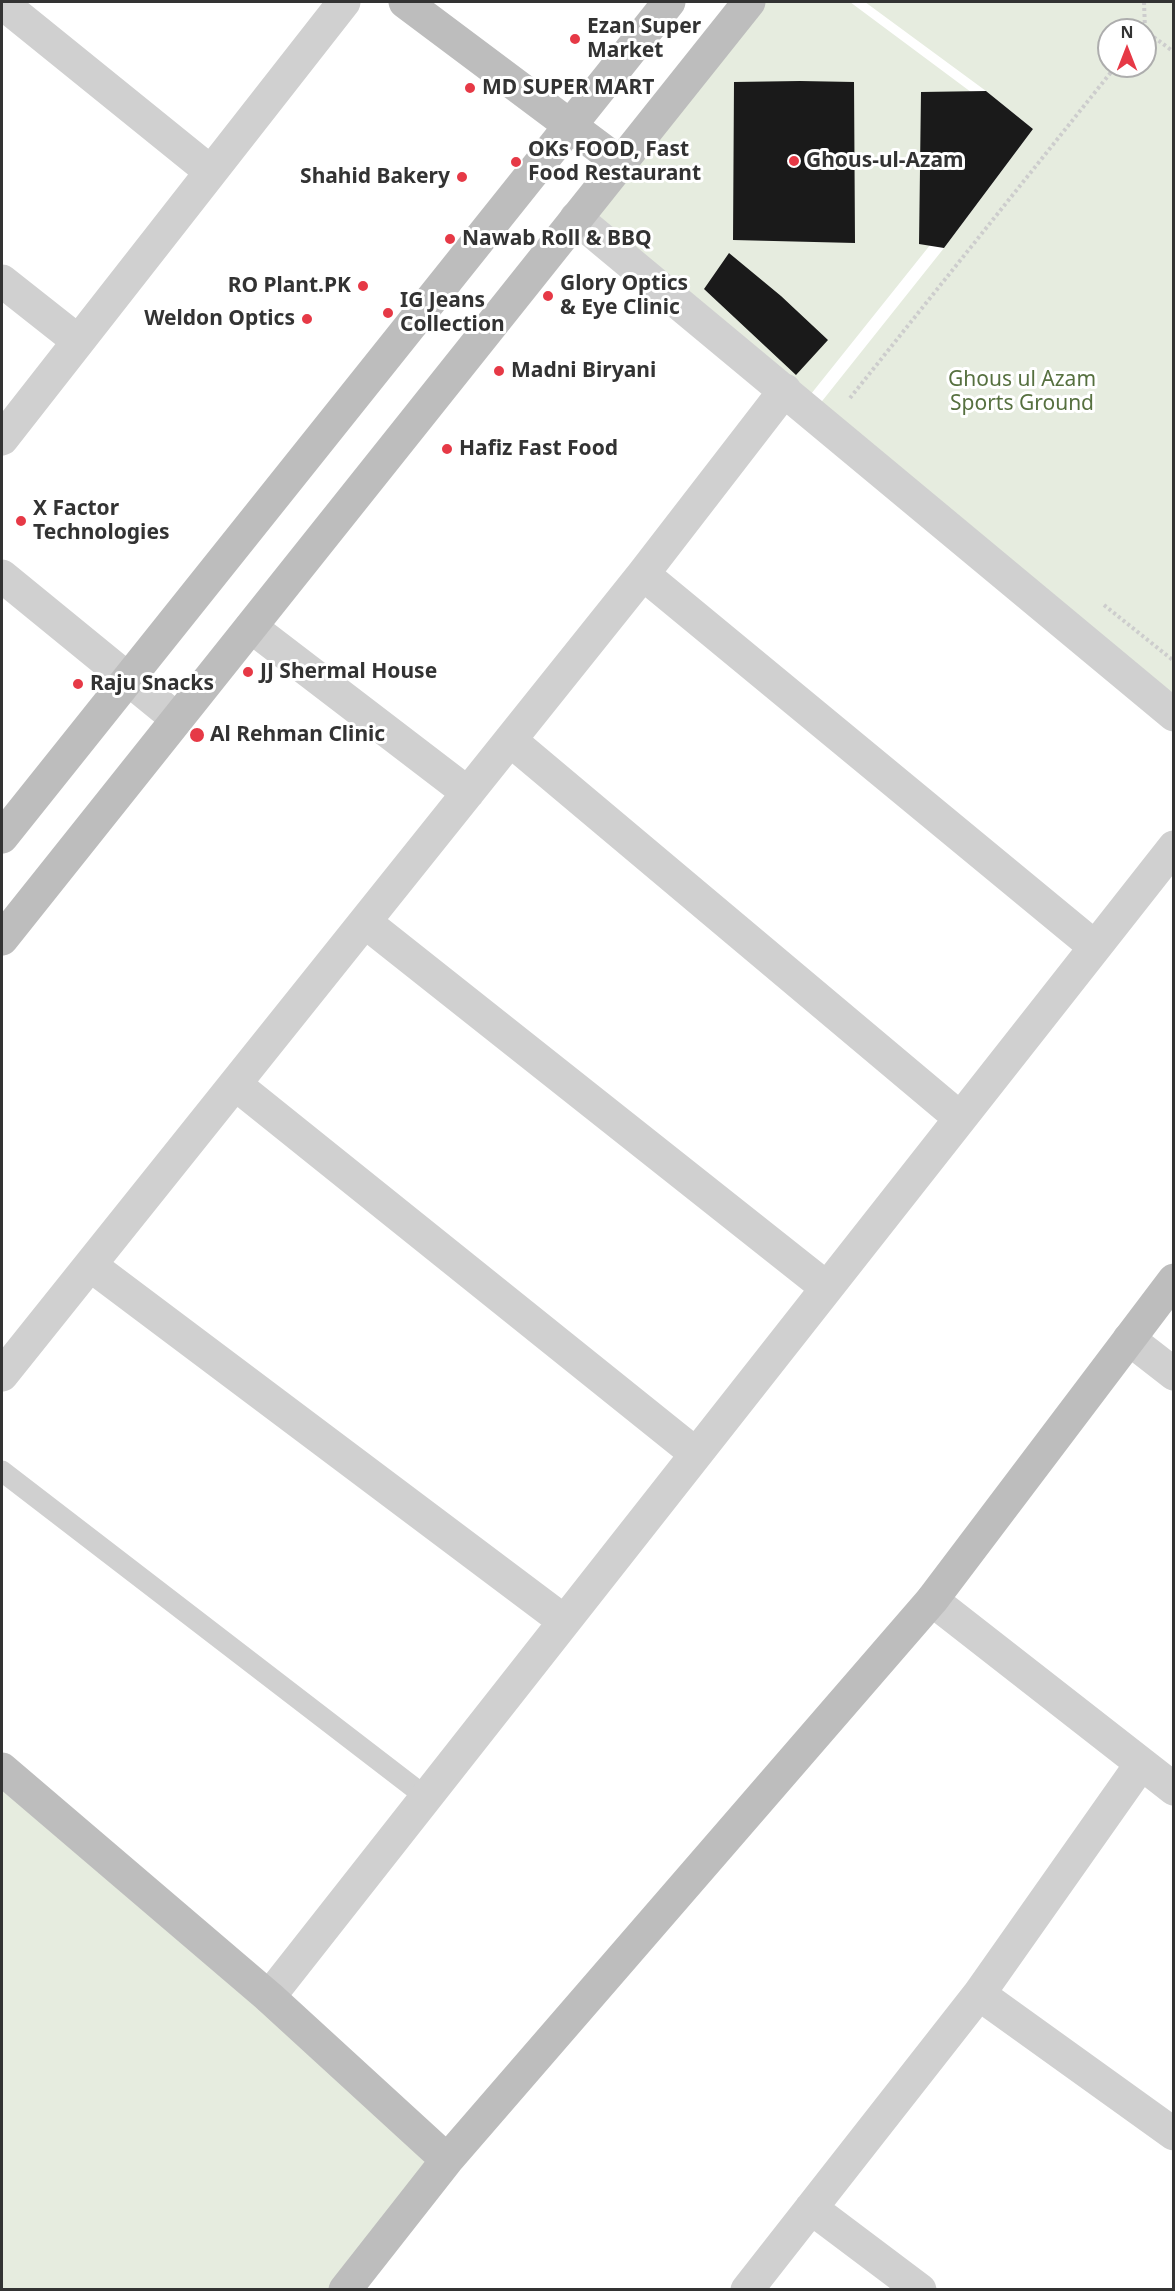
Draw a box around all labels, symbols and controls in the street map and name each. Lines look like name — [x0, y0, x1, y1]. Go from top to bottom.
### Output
place label: Ezan Super Market — [587, 14, 701, 64]
north arrow — [1097, 18, 1157, 78]
text: N — [1120, 21, 1134, 43]
marker: Ezan Super Market — [568, 32, 582, 46]
place label: MD SUPER MART — [482, 75, 654, 101]
marker: MD SUPER MART — [463, 81, 477, 95]
place label: OKs FOOD, Fast Food Restaurant — [528, 137, 701, 187]
place label: Ghous-ul-Azam — [806, 148, 963, 174]
marker: Ghous-ul-Azam — [787, 154, 801, 168]
marker: OKs FOOD, Fast Food Restaurant — [509, 155, 523, 169]
place label: Shahid Bakery — [300, 164, 450, 190]
marker: Shahid Bakery — [455, 170, 469, 184]
place label: Nawab Roll & BBQ — [462, 226, 652, 252]
marker: Nawab Roll & BBQ — [443, 232, 457, 246]
place label: Glory Optics & Eye Clinic — [560, 271, 688, 321]
place label: RO Plant.PK — [228, 273, 351, 299]
marker: RO Plant.PK — [356, 279, 370, 293]
place label: IG Jeans Collection — [400, 288, 505, 338]
marker: Glory Optics & Eye Clinic — [541, 289, 555, 303]
place label: Weldon Optics — [144, 306, 295, 332]
marker: IG Jeans Collection — [381, 306, 395, 320]
marker: Weldon Optics — [300, 312, 314, 326]
place label: Madni Biryani — [511, 358, 656, 384]
marker: Madni Biryani — [492, 364, 506, 378]
park label: Ghous ul Azam Sports Ground — [948, 367, 1096, 417]
place label: Hafiz Fast Food — [459, 436, 618, 462]
marker: Hafiz Fast Food — [440, 442, 454, 456]
place label: X Factor Technologies — [33, 496, 169, 546]
marker: X Factor Technologies — [14, 514, 28, 528]
place label: JJ Shermal House — [260, 659, 437, 685]
marker: JJ Shermal House — [241, 665, 255, 679]
place label: Raju Snacks — [90, 671, 214, 697]
marker: Raju Snacks — [71, 677, 85, 691]
place label: Al Rehman Clinic — [210, 722, 385, 748]
marker: Al Rehman Clinic — [188, 726, 206, 744]

